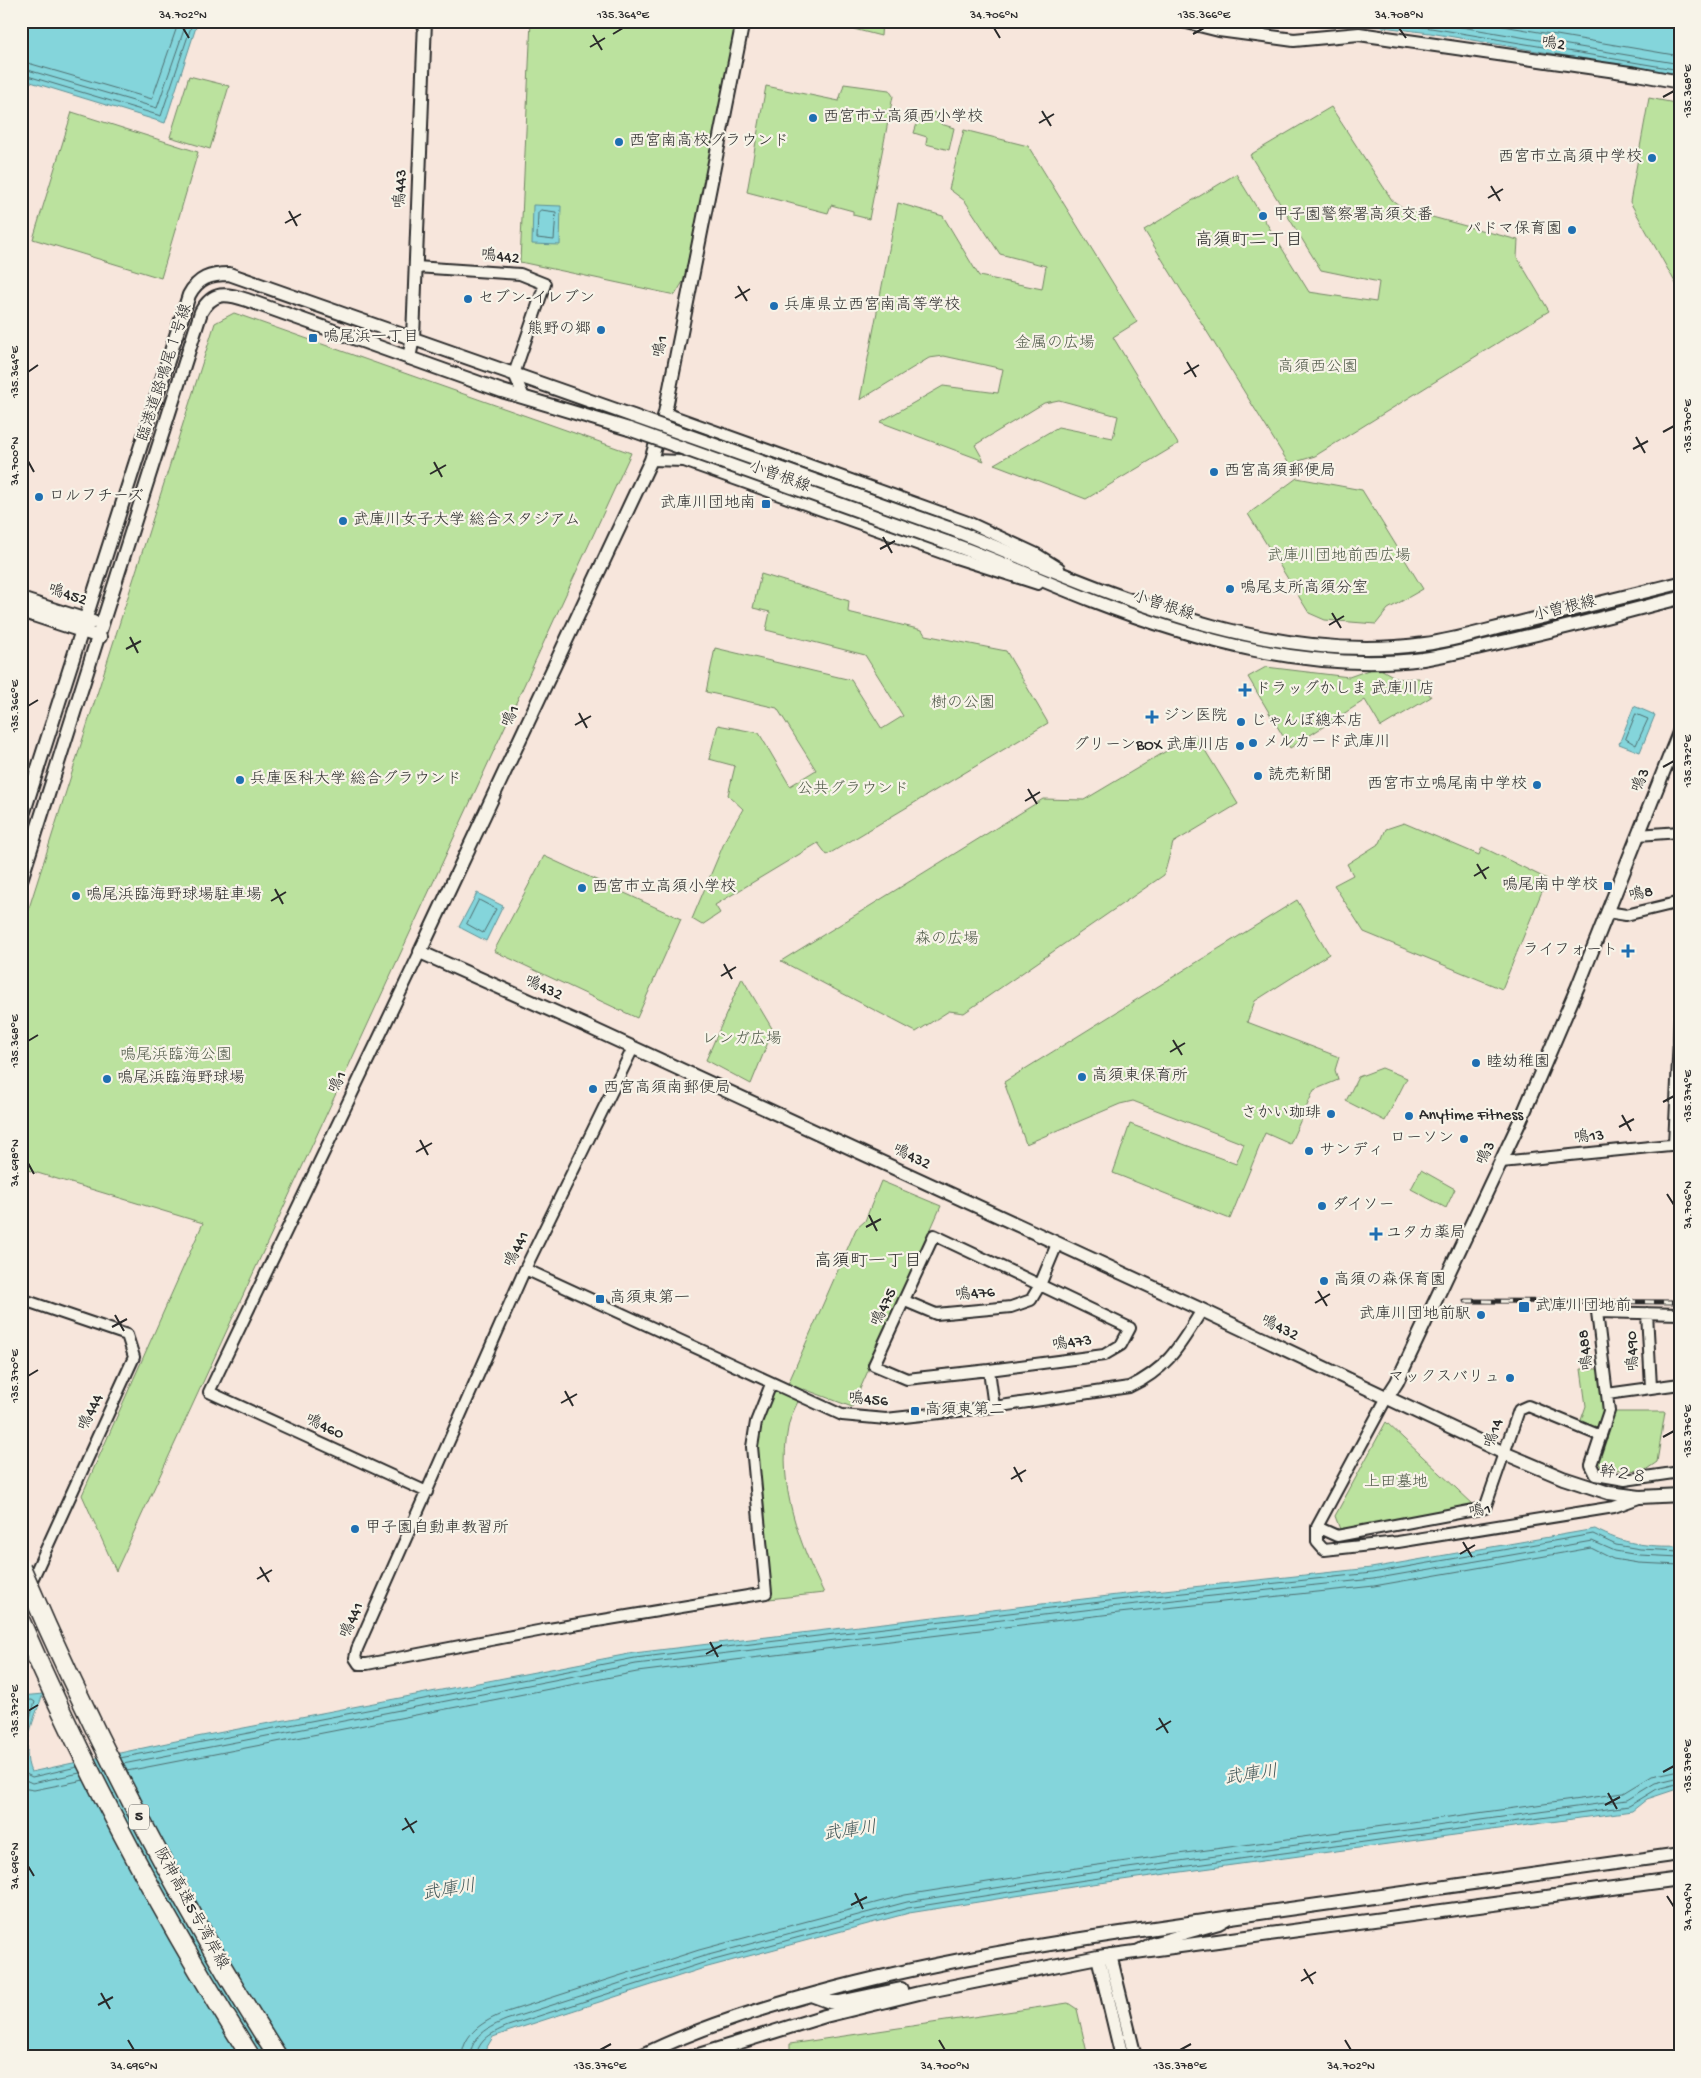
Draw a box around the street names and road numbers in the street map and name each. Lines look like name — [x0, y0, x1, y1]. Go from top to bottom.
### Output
street label: 鳴2 — [1540, 32, 1567, 56]
street label: 鳴443 — [390, 169, 412, 209]
street label: 鳴442 — [480, 245, 521, 270]
street label: 臨港道路鳴尾１号線 — [133, 301, 197, 444]
street label: 鳴1 — [648, 334, 674, 360]
street label: 小曽根線 — [746, 456, 813, 498]
street label: 鳴452 — [45, 579, 90, 611]
street label: 小曽根線 — [1130, 586, 1197, 626]
street label: 小曽根線 — [1531, 591, 1598, 627]
street label: 鳴1 — [497, 702, 525, 731]
street label: 鳴3 — [1627, 765, 1655, 796]
street label: 鳴8 — [1626, 881, 1655, 907]
street label: 鳴432 — [521, 970, 566, 1006]
street label: 鳴1 — [324, 1068, 352, 1097]
street label: 鳴13 — [1572, 1125, 1605, 1149]
street label: 鳴3 — [1471, 1138, 1501, 1169]
street label: 鳴432 — [889, 1139, 934, 1175]
street label: 鳴441 — [499, 1228, 535, 1271]
street label: 鳴476 — [954, 1282, 997, 1306]
street label: 鳴475 — [866, 1285, 902, 1330]
street label: 鳴432 — [1257, 1310, 1302, 1346]
street label: 鳴488 — [1573, 1328, 1599, 1372]
street label: 鳴473 — [1050, 1330, 1093, 1356]
street label: 鳴490 — [1621, 1330, 1645, 1372]
street label: 鳴456 — [847, 1388, 890, 1412]
street label: 鳴444 — [73, 1390, 109, 1435]
street label: 鳴460 — [302, 1409, 347, 1445]
street label: 鳴14 — [1479, 1416, 1509, 1451]
street label: 幹２８ — [1598, 1462, 1648, 1489]
street label: 鳴1 — [1467, 1499, 1493, 1523]
street label: 鳴441 — [335, 1599, 369, 1642]
road number: 5 — [129, 1804, 149, 1830]
street label: 阪神高速5号湾岸線 — [149, 1844, 233, 1973]

